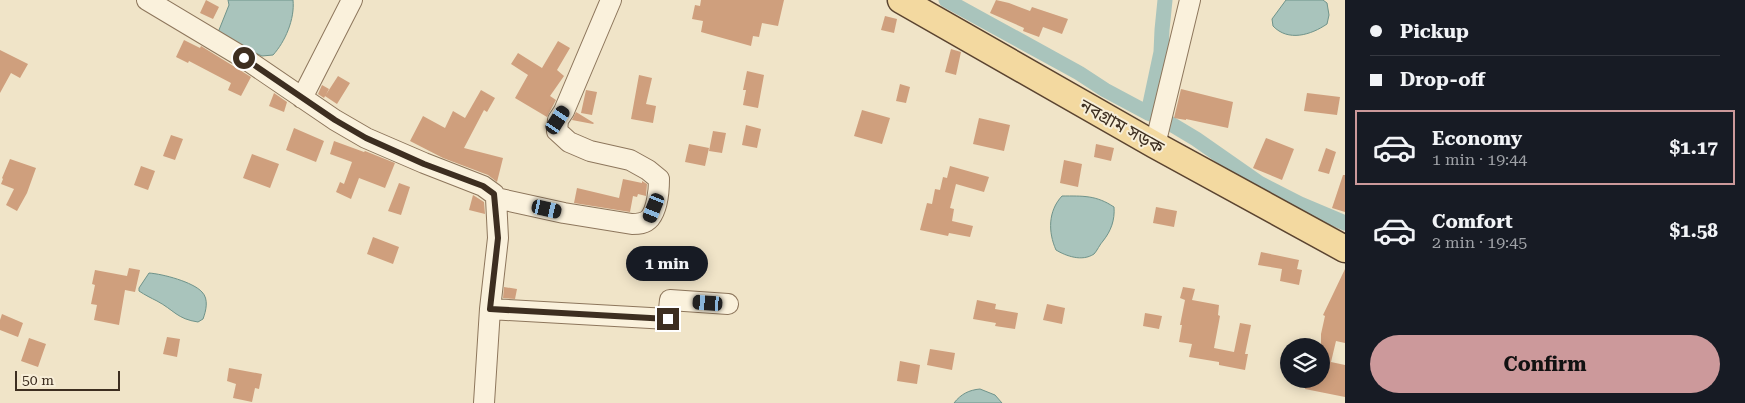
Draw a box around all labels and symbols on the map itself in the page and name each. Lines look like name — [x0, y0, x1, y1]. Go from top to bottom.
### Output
route start — [233, 47, 255, 69]
street label: নবগ্রাম সড়ক — [1075, 94, 1168, 158]
car — [543, 103, 572, 137]
car — [641, 191, 666, 225]
car — [530, 198, 563, 220]
callout: 1 min — [627, 246, 709, 282]
car — [692, 294, 723, 312]
route end — [657, 308, 679, 330]
scale bar — [15, 368, 120, 391]

